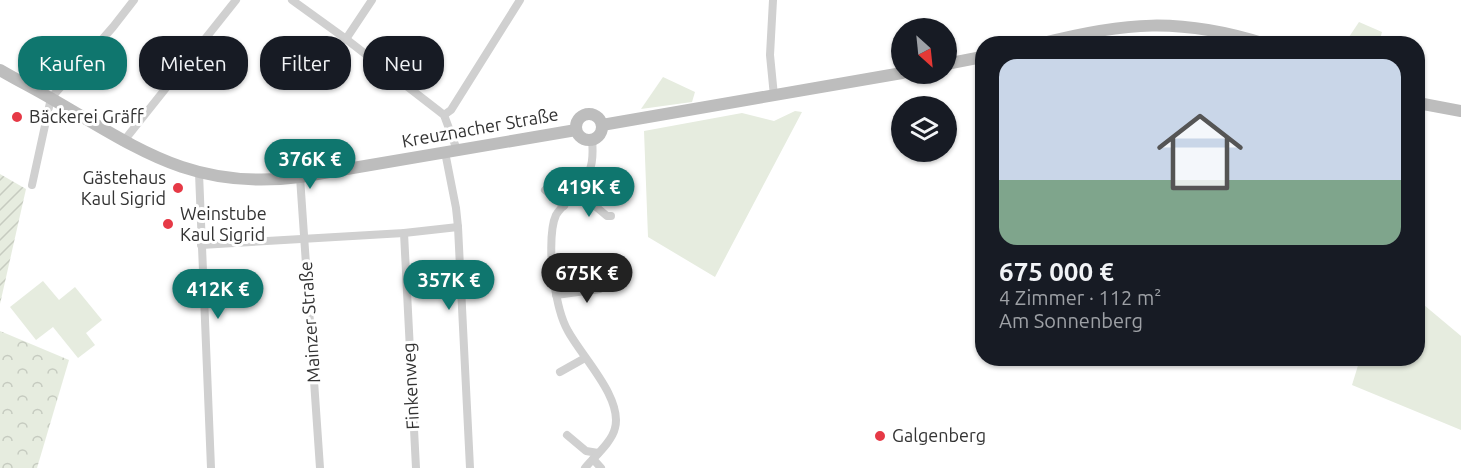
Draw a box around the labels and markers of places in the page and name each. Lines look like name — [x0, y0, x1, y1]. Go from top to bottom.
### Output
place label: Bäckerei Gräff — [29, 106, 144, 126]
marker: Bäckerei Gräff — [10, 110, 24, 124]
pin: 376K € — [261, 139, 359, 190]
place label: Gästehaus Kaul Sigrid — [81, 167, 166, 208]
pin: 419K € — [540, 167, 638, 218]
marker: Gästehaus Kaul Sigrid — [171, 181, 185, 195]
place label: Weinstube Kaul Sigrid — [180, 203, 267, 244]
marker: Weinstube Kaul Sigrid — [161, 217, 175, 231]
pin: 675K € — [538, 253, 636, 304]
pin: 357K € — [400, 260, 498, 311]
pin: 412K € — [169, 269, 267, 320]
place label: Galgenberg — [892, 425, 986, 445]
marker: Galgenberg — [873, 429, 887, 443]

